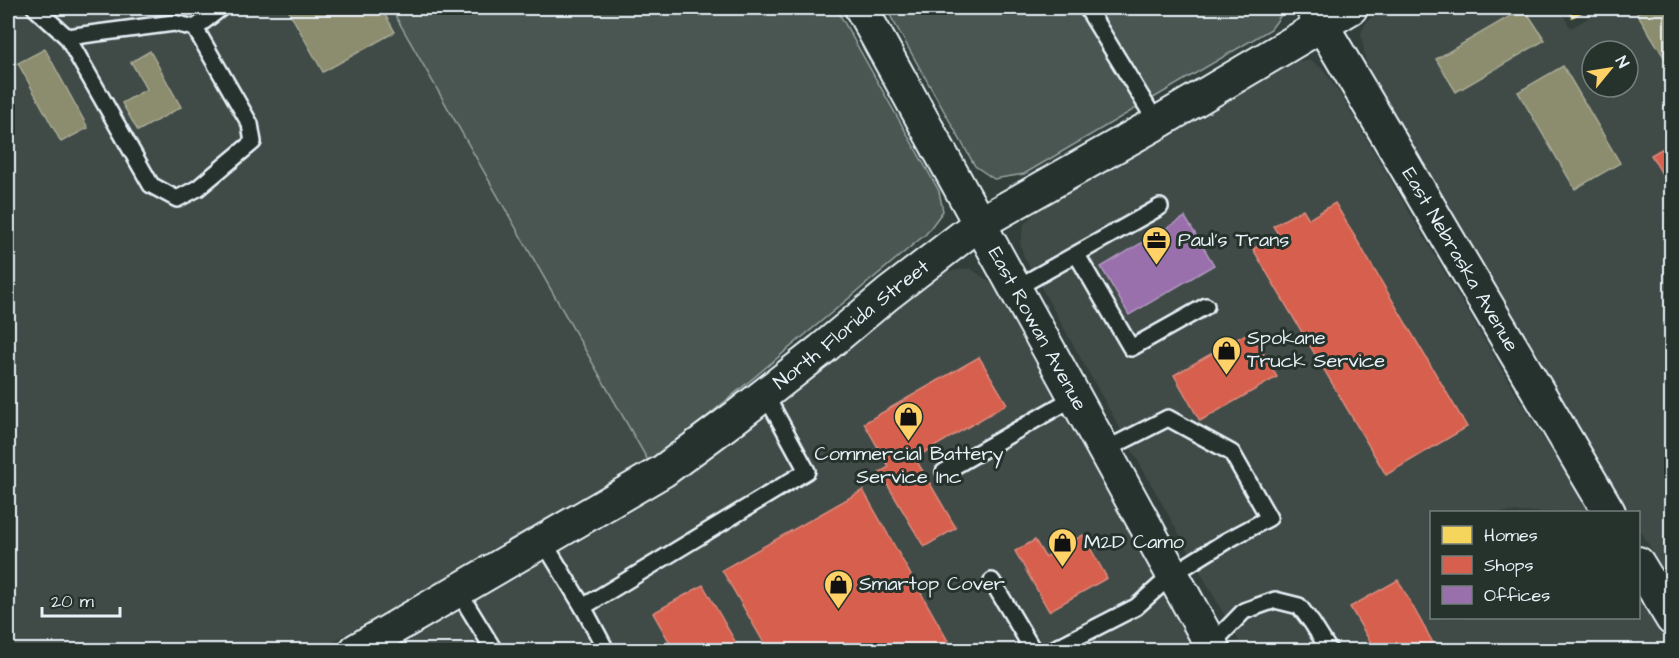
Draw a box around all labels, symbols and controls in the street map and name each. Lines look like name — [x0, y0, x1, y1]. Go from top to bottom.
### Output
north arrow — [1580, 39, 1640, 99]
text: N — [1610, 52, 1634, 72]
street label: East Nebraska Avenue — [1395, 162, 1526, 357]
office icon: Paul's Trans — [1141, 224, 1173, 266]
place label: Paul's Trans — [1178, 226, 1289, 254]
street label: East Rowan Avenue — [981, 242, 1094, 416]
street label: North Florida Street — [767, 253, 935, 396]
place label: Spokane Truck Service — [1247, 324, 1385, 375]
shop icon: Spokane Truck Service — [1210, 334, 1242, 376]
shop icon: Commercial Battery Service Inc — [893, 400, 925, 442]
place label: Commercial Battery Service Inc — [815, 440, 1003, 491]
legend — [1430, 511, 1640, 619]
text: Homes — [1484, 523, 1538, 548]
shop icon: M2D Camo — [1047, 526, 1079, 568]
place label: M2D Camo — [1084, 528, 1184, 556]
text: Shops — [1484, 553, 1534, 578]
shop icon: Smartop Cover — [822, 568, 854, 610]
place label: Smartop Cover — [859, 570, 1005, 598]
scale bar — [42, 580, 120, 618]
text: Offices — [1484, 583, 1550, 608]
text: 20 m — [51, 589, 94, 614]

